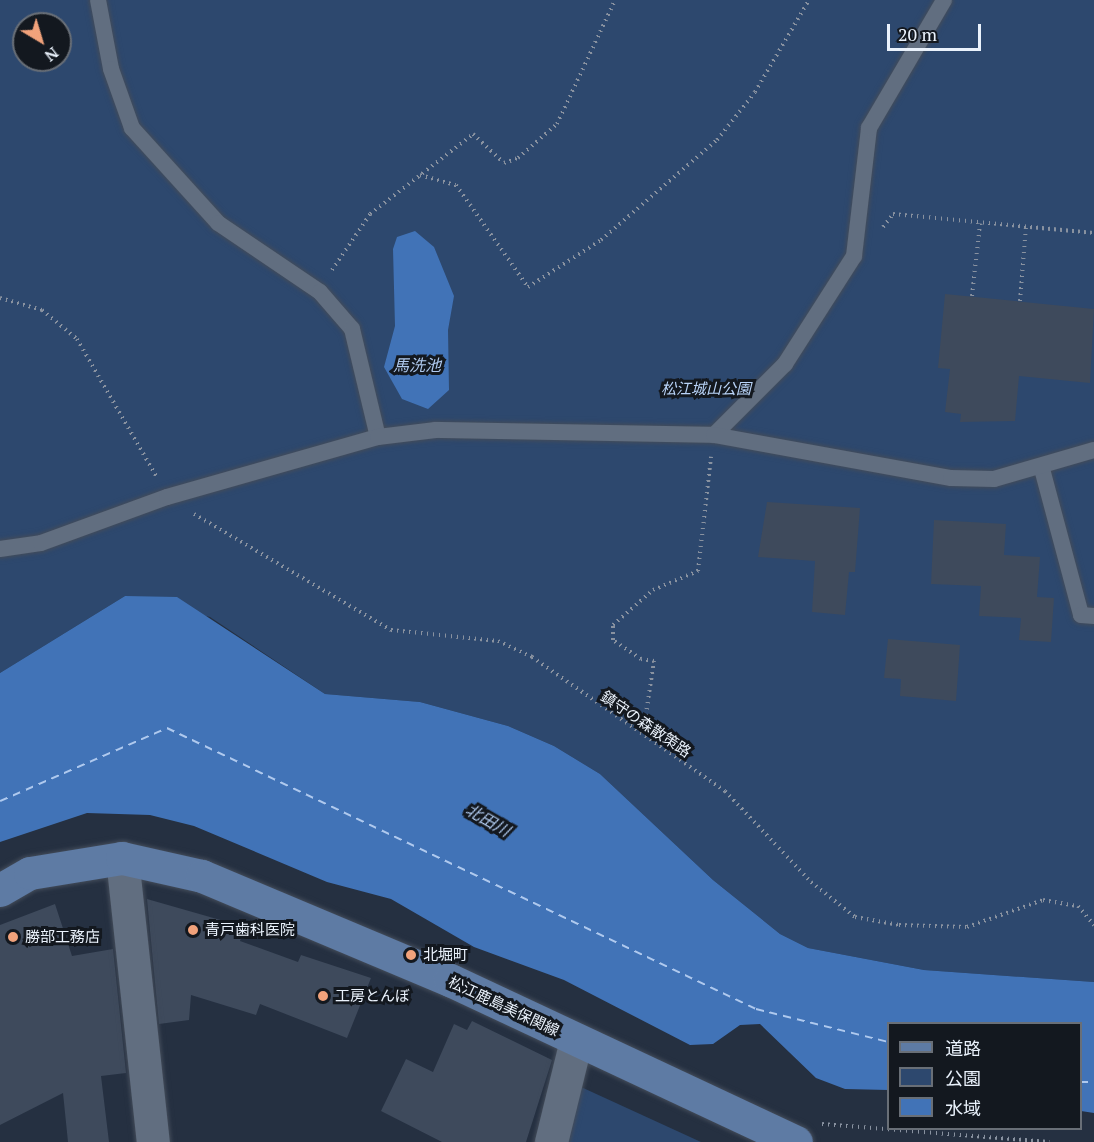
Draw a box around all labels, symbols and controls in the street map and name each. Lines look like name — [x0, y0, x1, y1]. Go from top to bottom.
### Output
north arrow — [12, 12, 72, 72]
scale bar — [890, 12, 984, 50]
text: 20 m — [898, 22, 937, 46]
text: N — [40, 42, 63, 67]
water label: 馬洗池 — [393, 355, 441, 375]
park label: 松江城山公園 — [661, 380, 751, 398]
street label: 鎮守の森散策路 — [597, 687, 695, 761]
water label: 北田川 — [462, 800, 514, 840]
place label: 青戸歯科医院 — [205, 921, 295, 939]
marker: 青戸歯科医院 — [186, 923, 200, 937]
place label: 勝部工務店 — [25, 928, 100, 946]
marker: 勝部工務店 — [6, 930, 20, 944]
place label: 北堀町 — [423, 946, 468, 964]
marker: 北堀町 — [404, 948, 418, 962]
street label: 松江鹿島美保関線 — [446, 972, 562, 1040]
place label: 工房とんぼ — [335, 987, 410, 1005]
marker: 工房とんぼ — [316, 989, 330, 1003]
legend — [887, 1022, 1082, 1130]
text: 道路 — [945, 1036, 981, 1060]
text: 公園 — [945, 1066, 981, 1090]
text: 水域 — [945, 1096, 981, 1120]

